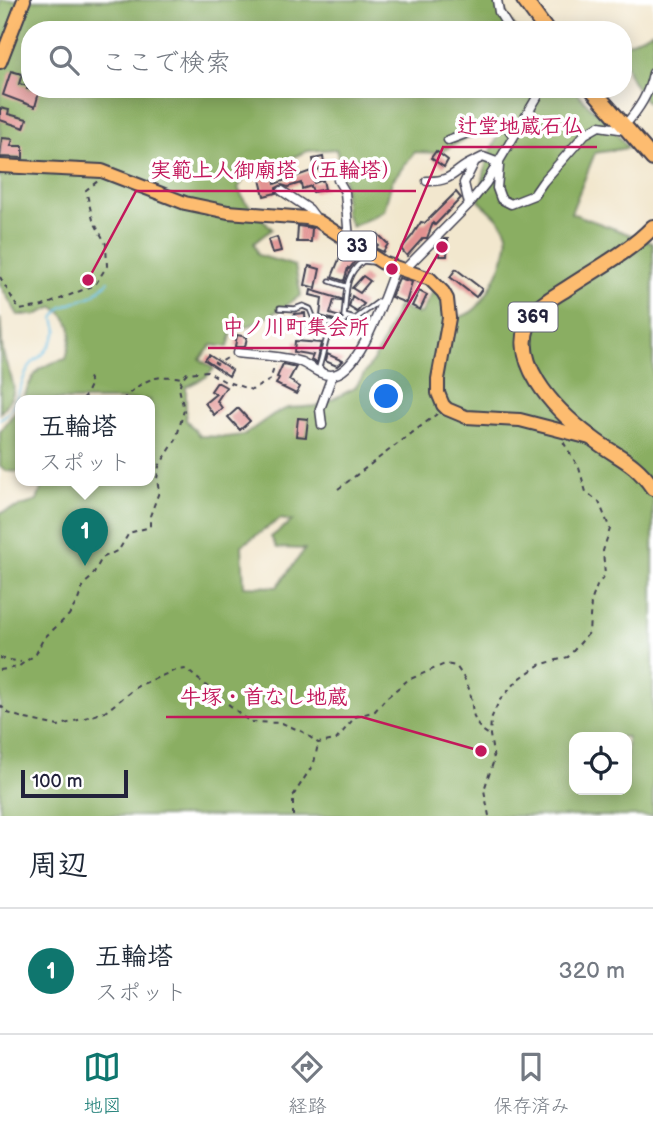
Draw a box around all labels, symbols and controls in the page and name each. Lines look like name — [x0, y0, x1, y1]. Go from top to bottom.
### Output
search box — [21, 21, 632, 98]
icon: search — [45, 41, 83, 79]
text: ここで検索 — [101, 48, 231, 79]
callout: 辻堂地蔵石仏 — [443, 105, 597, 147]
text: 辻堂地蔵石仏 — [457, 114, 583, 139]
callout: 実範上人御廟塔（五輪塔） — [136, 149, 416, 191]
text: 実範上人御廟塔（五輪塔） — [150, 158, 402, 183]
road number: 33 — [338, 232, 376, 260]
road number: 369 — [508, 302, 558, 332]
callout: 中ノ川町集会所 — [208, 306, 383, 348]
text: 中ノ川町集会所 — [223, 315, 370, 340]
your location — [369, 379, 403, 413]
popup — [15, 395, 155, 486]
text: 五輪塔 — [39, 412, 117, 443]
text: スポット — [39, 449, 131, 477]
pin: 1 — [62, 508, 108, 566]
callout: 牛塚・首なし地蔵 — [166, 675, 362, 717]
text: 牛塚・首なし地蔵 — [180, 685, 348, 710]
map controls — [569, 732, 632, 795]
button: locate — [569, 732, 632, 795]
scale bar — [21, 767, 128, 799]
text: 100 m — [32, 770, 83, 793]
text: 周辺 — [28, 848, 88, 884]
text: 五輪塔 — [95, 942, 173, 973]
text: 1 — [46, 957, 56, 985]
text: 320 m — [559, 957, 625, 985]
text: スポット — [95, 979, 187, 1007]
tab: 地図 — [83, 1048, 122, 1118]
tab: 経路 — [288, 1048, 327, 1118]
tab: 保存済み — [493, 1048, 570, 1118]

